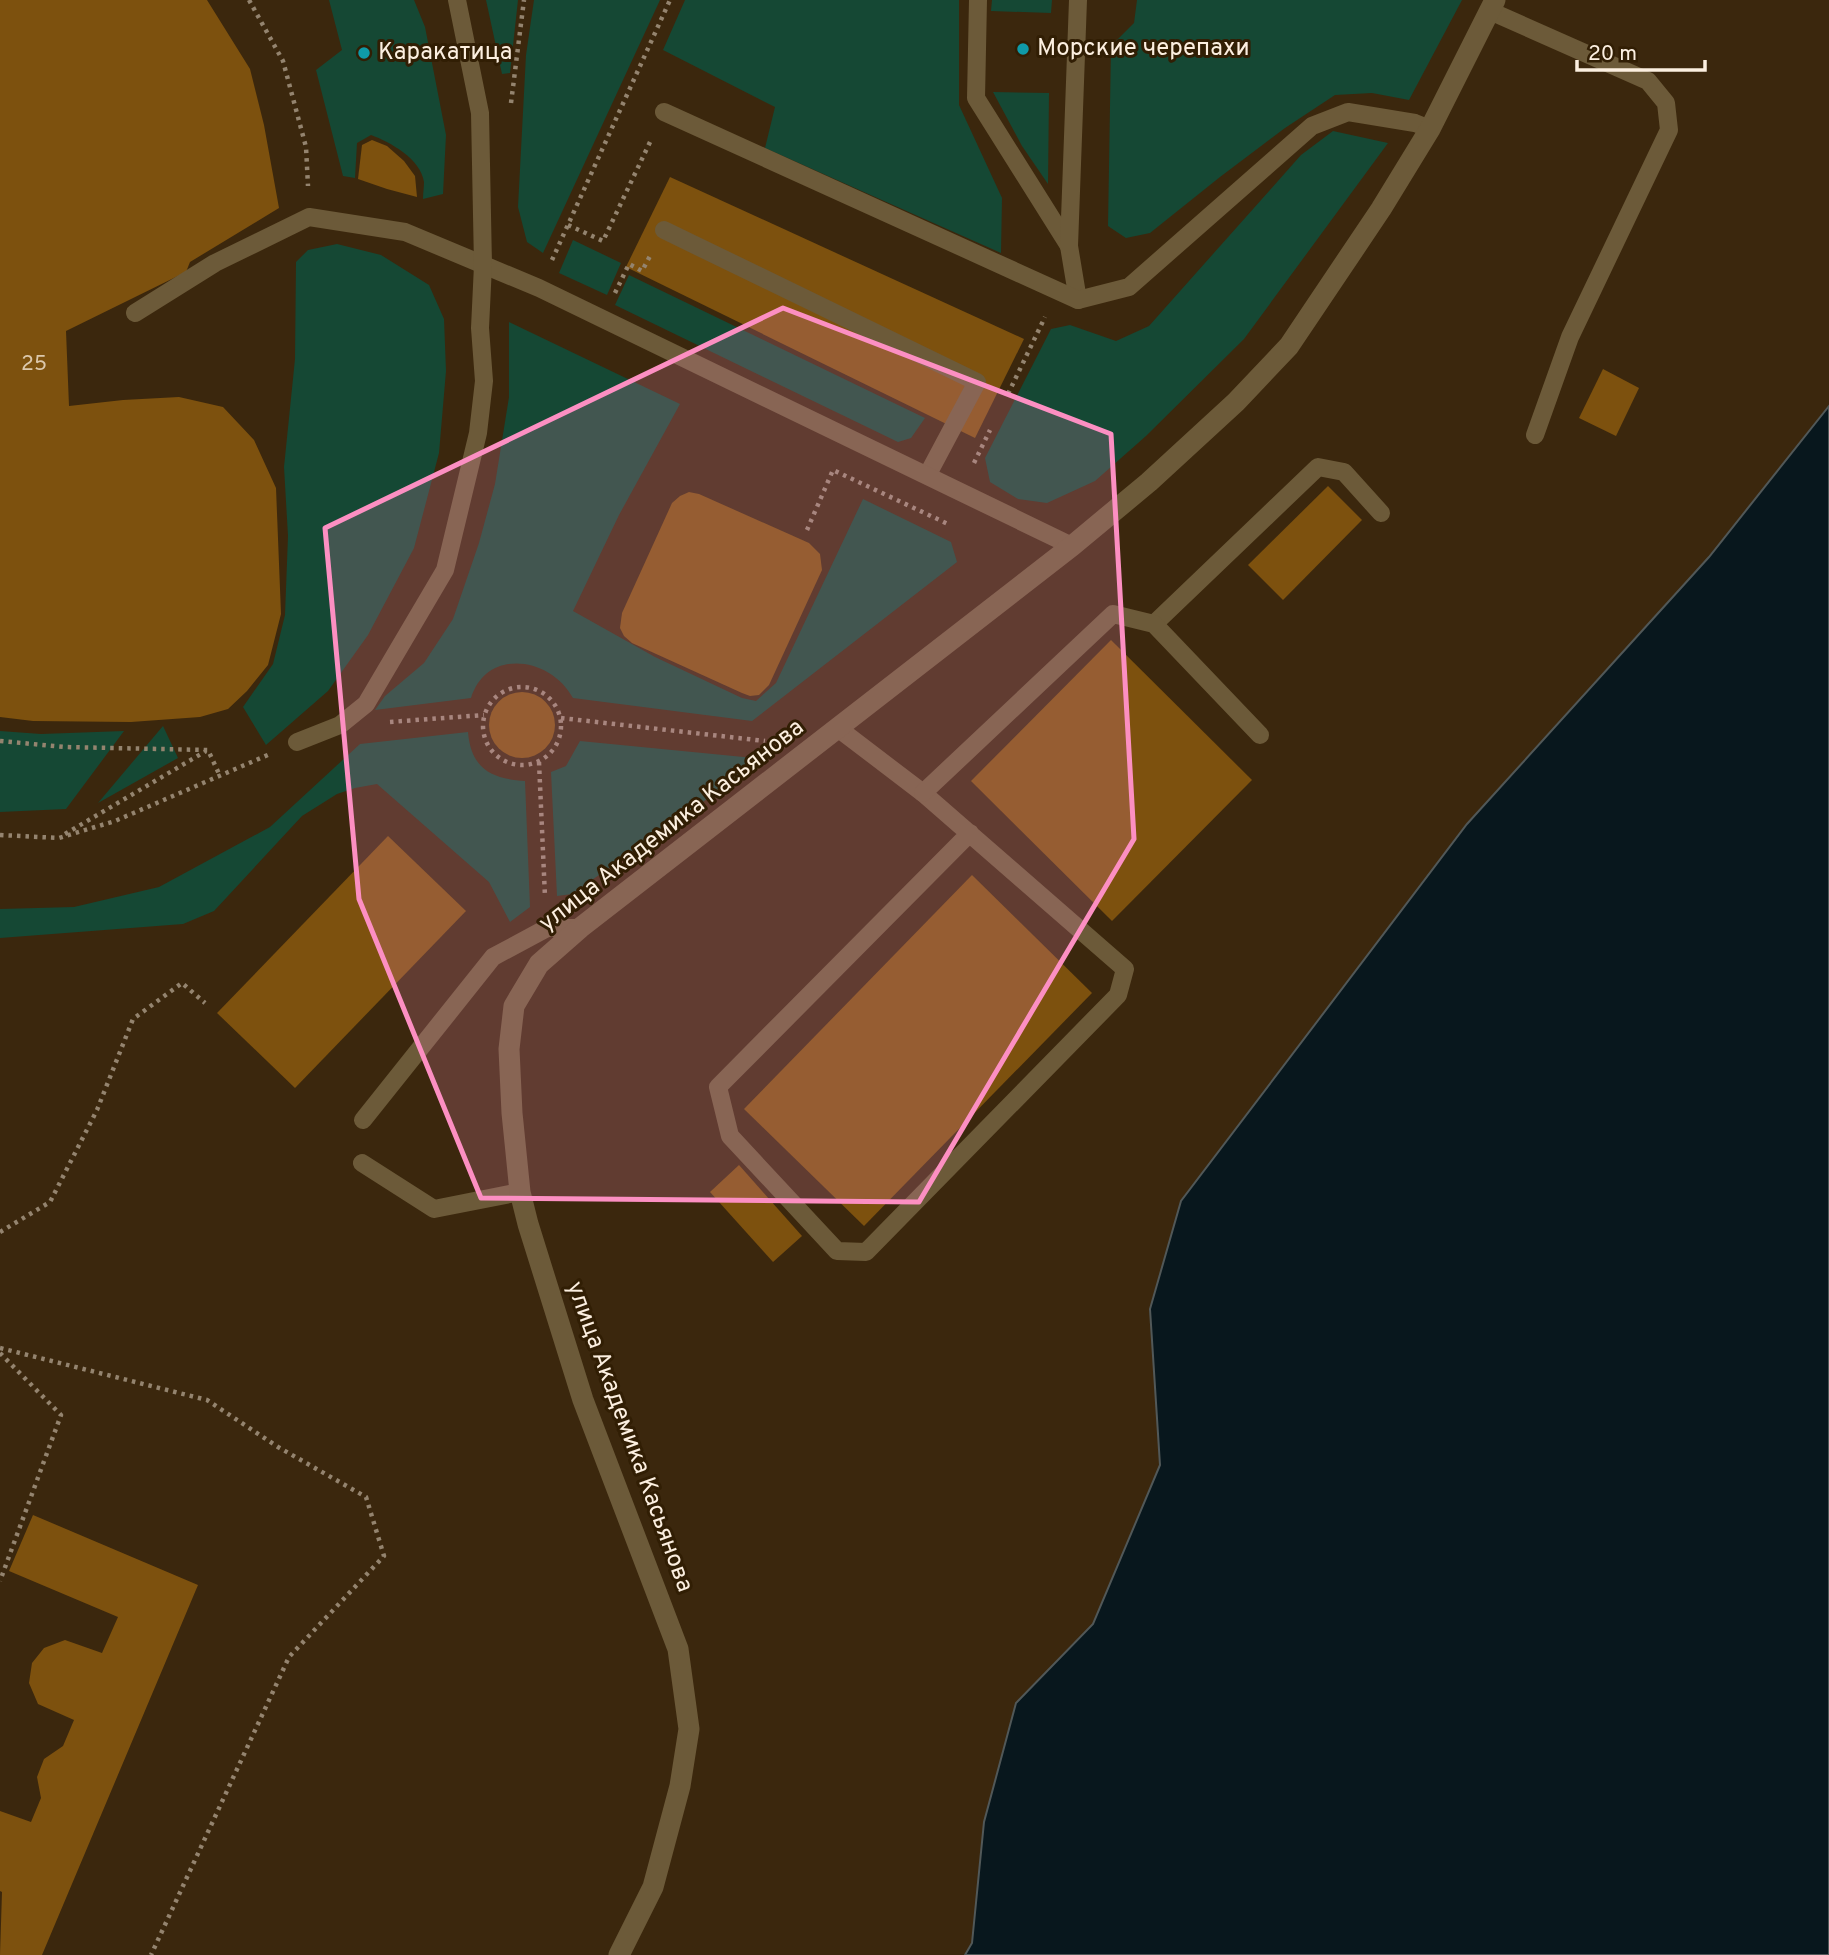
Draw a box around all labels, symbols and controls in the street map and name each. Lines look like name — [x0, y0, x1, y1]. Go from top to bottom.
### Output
scale bar — [1577, 28, 1705, 72]
place label: Морские черепахи — [1037, 34, 1250, 64]
place label: Каракатица — [378, 38, 512, 68]
marker: Морские черепахи — [1015, 41, 1031, 57]
text: 20 m — [1588, 41, 1637, 68]
marker: Каракатица — [356, 45, 372, 61]
house number: 25 — [21, 351, 47, 378]
street label: улица Академика Касьянова — [533, 713, 811, 939]
street label: улица Академика Касьянова — [559, 1278, 699, 1596]

